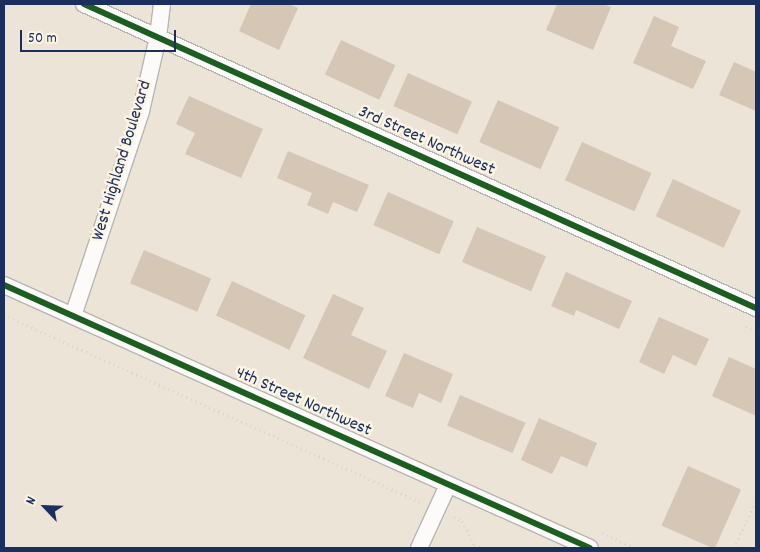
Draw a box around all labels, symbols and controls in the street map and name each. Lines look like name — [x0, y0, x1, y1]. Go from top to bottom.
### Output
scale bar — [22, 20, 179, 52]
text: 50 m — [28, 28, 57, 50]
street label: West Highland Boulevard — [88, 78, 158, 244]
street label: 3rd Street Northwest — [354, 102, 498, 182]
street label: 4th Street Northwest — [232, 363, 374, 443]
north arrow — [20, 482, 70, 532]
text: N — [21, 494, 42, 508]

